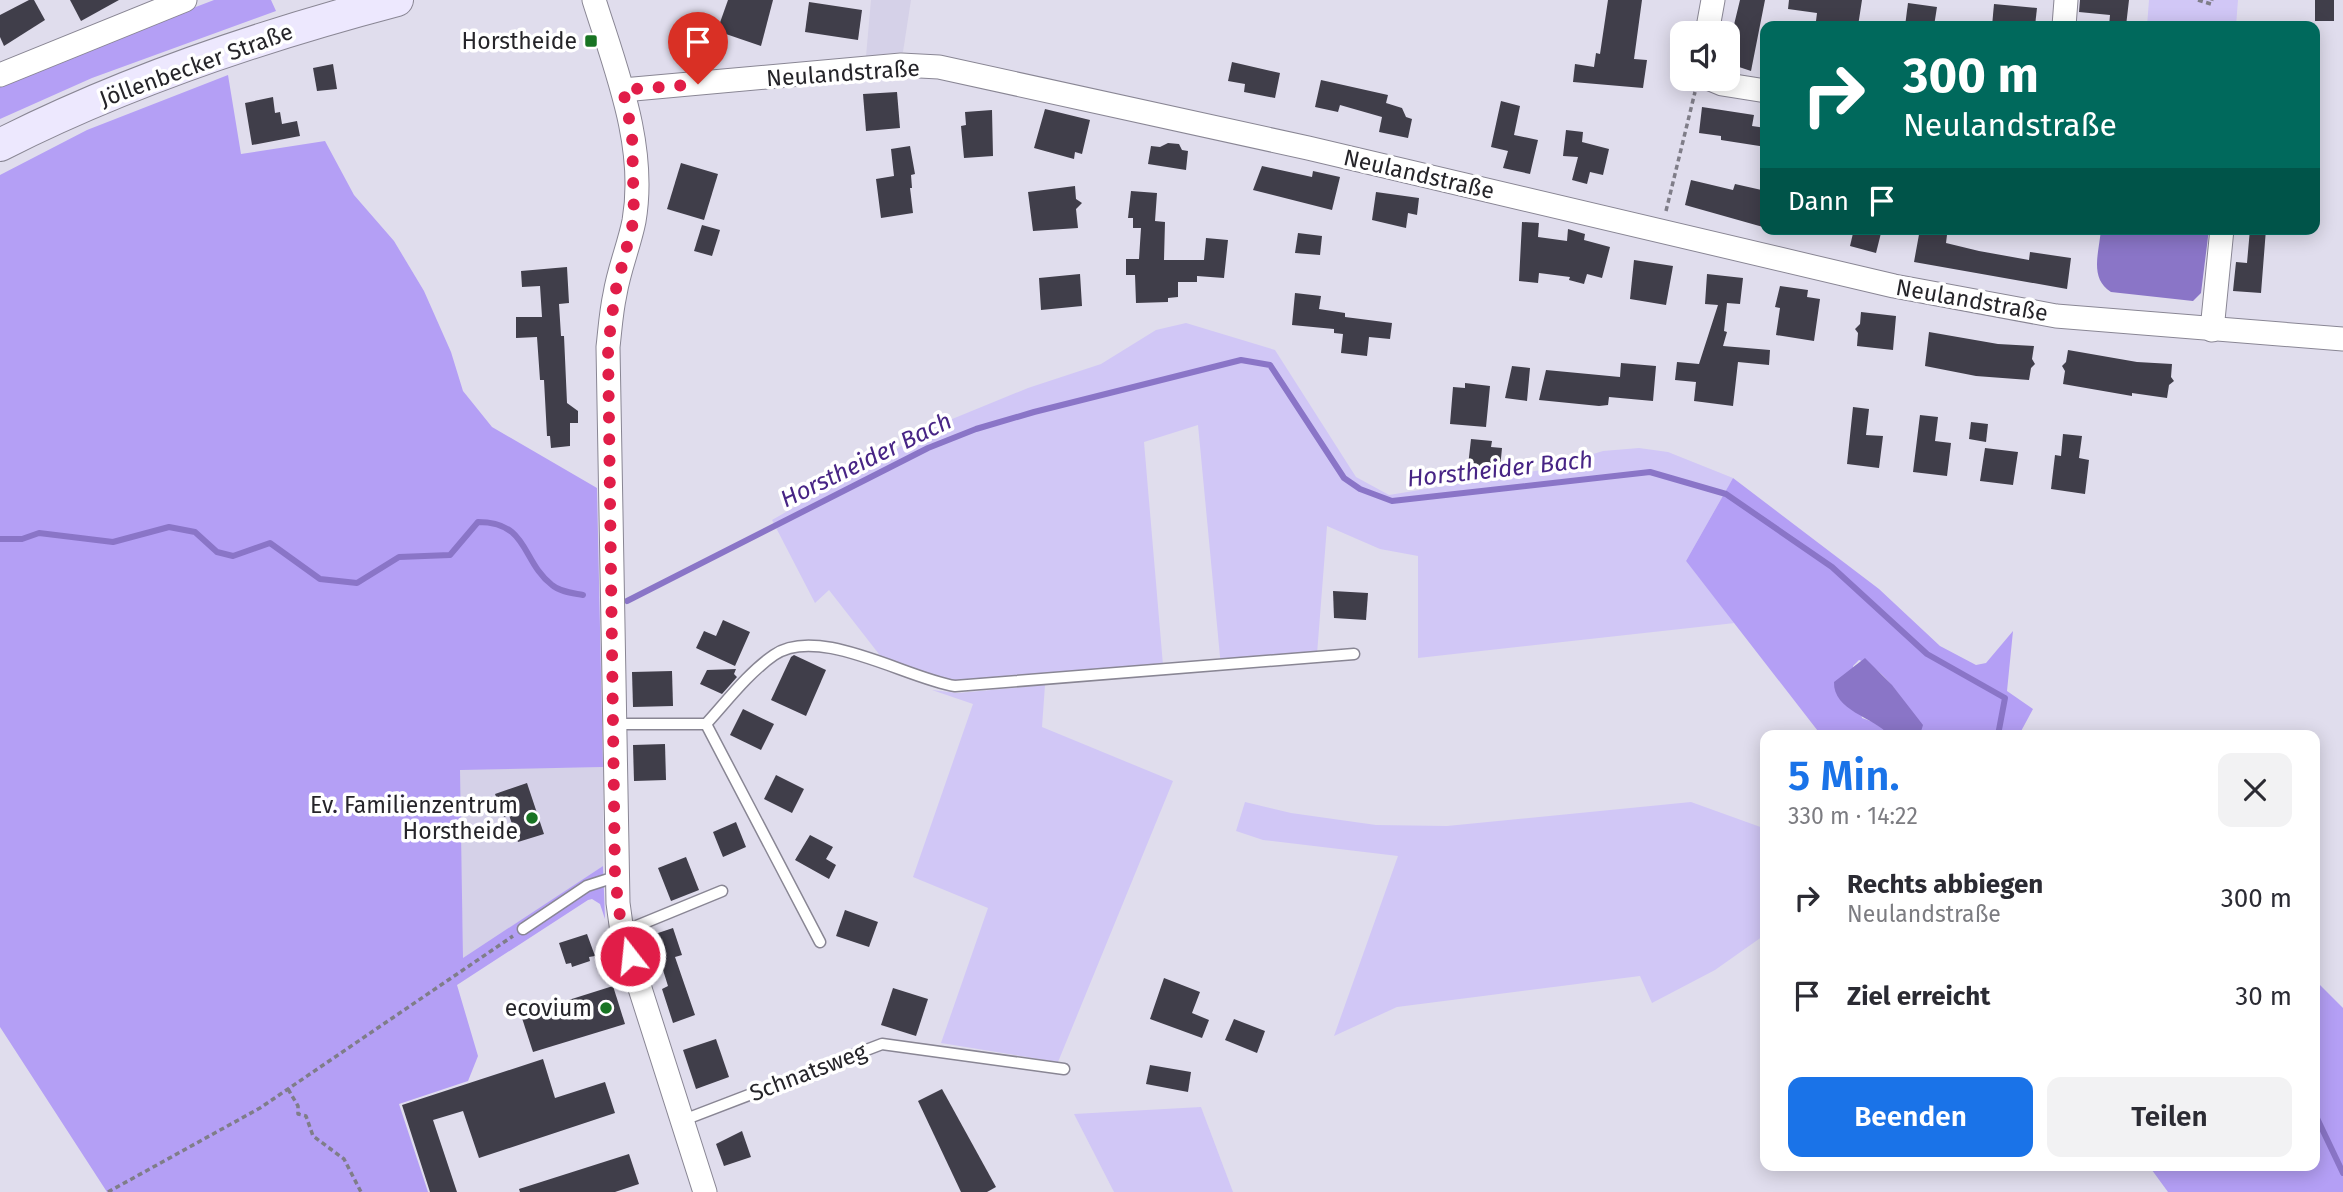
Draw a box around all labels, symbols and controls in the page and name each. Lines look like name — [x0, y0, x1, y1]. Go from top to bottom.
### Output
pin — [668, 12.0, 728, 84]
street label: Jöllenbecker Straße — [96, 17, 296, 113]
map controls — [1670, 21, 1740, 91]
button: sound — [1670, 21, 1740, 91]
icon: arrive — [679, 23, 717, 61]
place label: Horstheide — [462, 27, 577, 55]
marker: Horstheide — [583, 33, 599, 49]
text: 300 m — [1903, 46, 2039, 105]
icon: right — [1788, 49, 1879, 140]
street label: Neulandstraße — [765, 54, 921, 92]
text: Neulandstraße — [1903, 106, 2117, 144]
street label: Neulandstraße — [1341, 143, 1497, 205]
icon: arrive — [1863, 182, 1901, 220]
text: Dann — [1788, 186, 1849, 217]
street label: Neulandstraße — [1894, 273, 2050, 327]
water label: Horstheider Bach — [776, 406, 956, 514]
water label: Horstheider Bach — [1406, 445, 1594, 493]
text: 5 Min. — [1788, 751, 1900, 801]
button: close — [2218, 753, 2292, 827]
place label: Ev. Familienzentrum Horstheide — [310, 791, 518, 845]
text: 330 m · 14:22 — [1788, 802, 1918, 830]
marker: Ev. Familienzentrum Horstheide — [524, 810, 540, 826]
text: Rechts abbiegen — [1847, 869, 2043, 900]
icon: right — [1788, 879, 1826, 917]
text: 300 m — [2221, 883, 2292, 914]
text: Neulandstraße — [1847, 900, 2001, 928]
position arrow — [593, 919, 667, 993]
icon: arrive — [1788, 977, 1826, 1015]
text: Ziel erreicht — [1847, 981, 1990, 1012]
text: 30 m — [2235, 981, 2292, 1012]
place label: ecovium — [505, 994, 592, 1022]
marker: ecovium — [598, 1000, 614, 1016]
street label: Schnatsweg — [746, 1037, 870, 1107]
button: Beenden — [1788, 1077, 2033, 1157]
button: Teilen — [2047, 1077, 2292, 1157]

